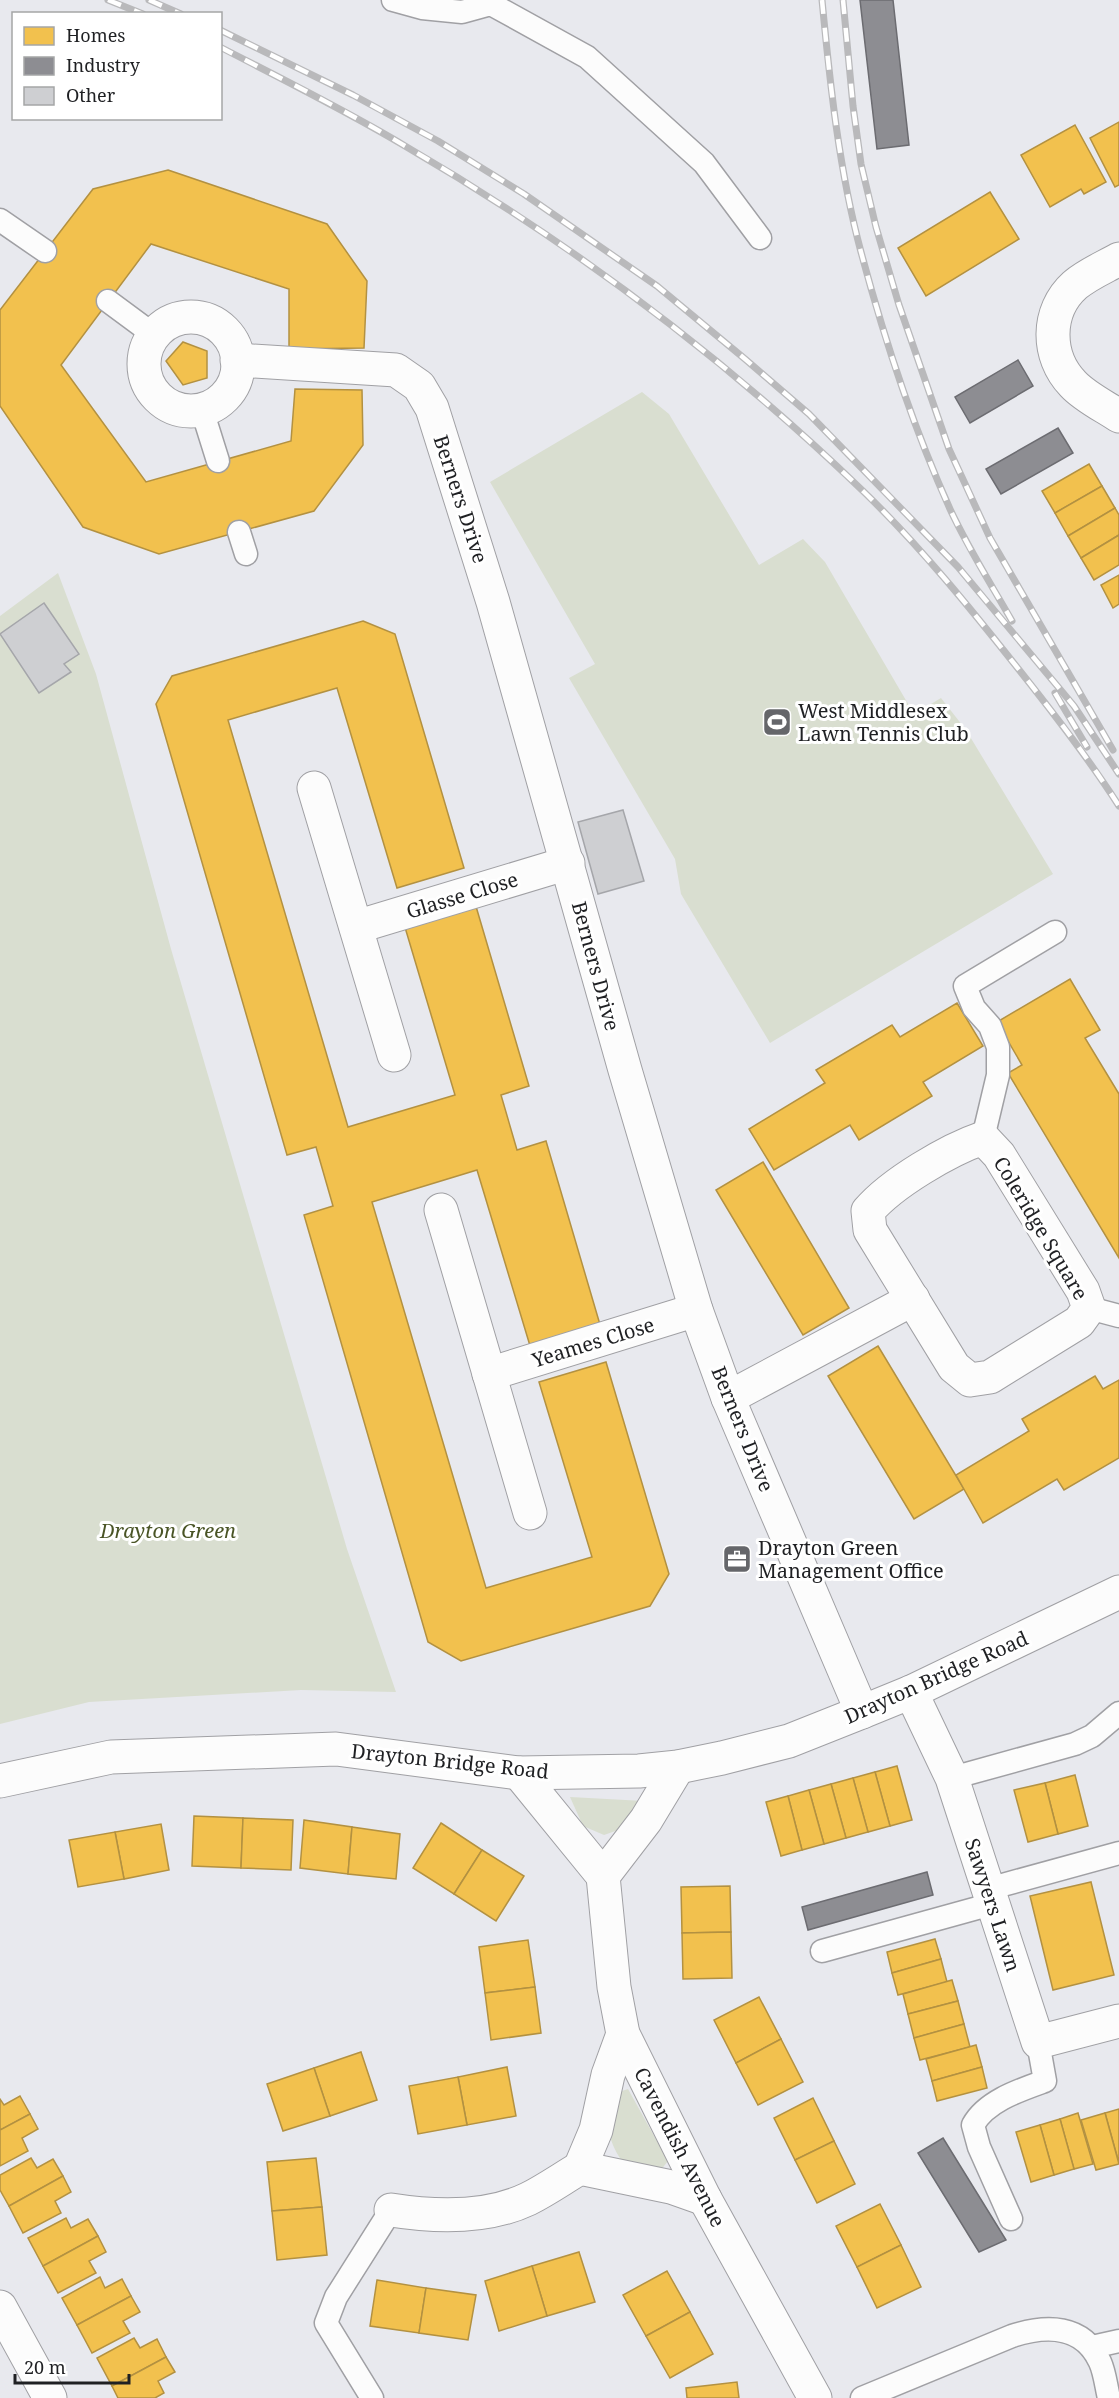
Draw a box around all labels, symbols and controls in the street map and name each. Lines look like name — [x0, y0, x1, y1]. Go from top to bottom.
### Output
legend — [12, 12, 222, 120]
text: Homes — [66, 23, 125, 47]
text: Industry — [66, 53, 141, 77]
text: Other — [66, 83, 116, 107]
street label: Berners Drive — [428, 432, 494, 566]
place label: West Middlesex Lawn Tennis Club — [798, 697, 969, 747]
sports icon: West Middlesex Lawn Tennis Club — [761, 706, 793, 738]
street label: Glasse Close — [403, 865, 521, 925]
street label: Berners Drive — [566, 898, 626, 1034]
street label: Coleridge Square — [988, 1151, 1094, 1305]
street label: Yeames Close — [528, 1311, 657, 1374]
street label: Berners Drive — [706, 1362, 780, 1496]
park label: Drayton Green — [99, 1517, 236, 1544]
place label: Drayton Green Management Office — [758, 1534, 944, 1584]
office icon: Drayton Green Management Office — [721, 1543, 753, 1575]
street label: Drayton Bridge Road — [840, 1624, 1032, 1730]
street label: Drayton Bridge Road — [350, 1737, 550, 1785]
street label: Sawyers Lawn — [959, 1835, 1027, 1975]
street label: Cavendish Avenue — [628, 2063, 732, 2231]
scale bar — [15, 2347, 129, 2385]
text: 20 m — [24, 2355, 66, 2379]

